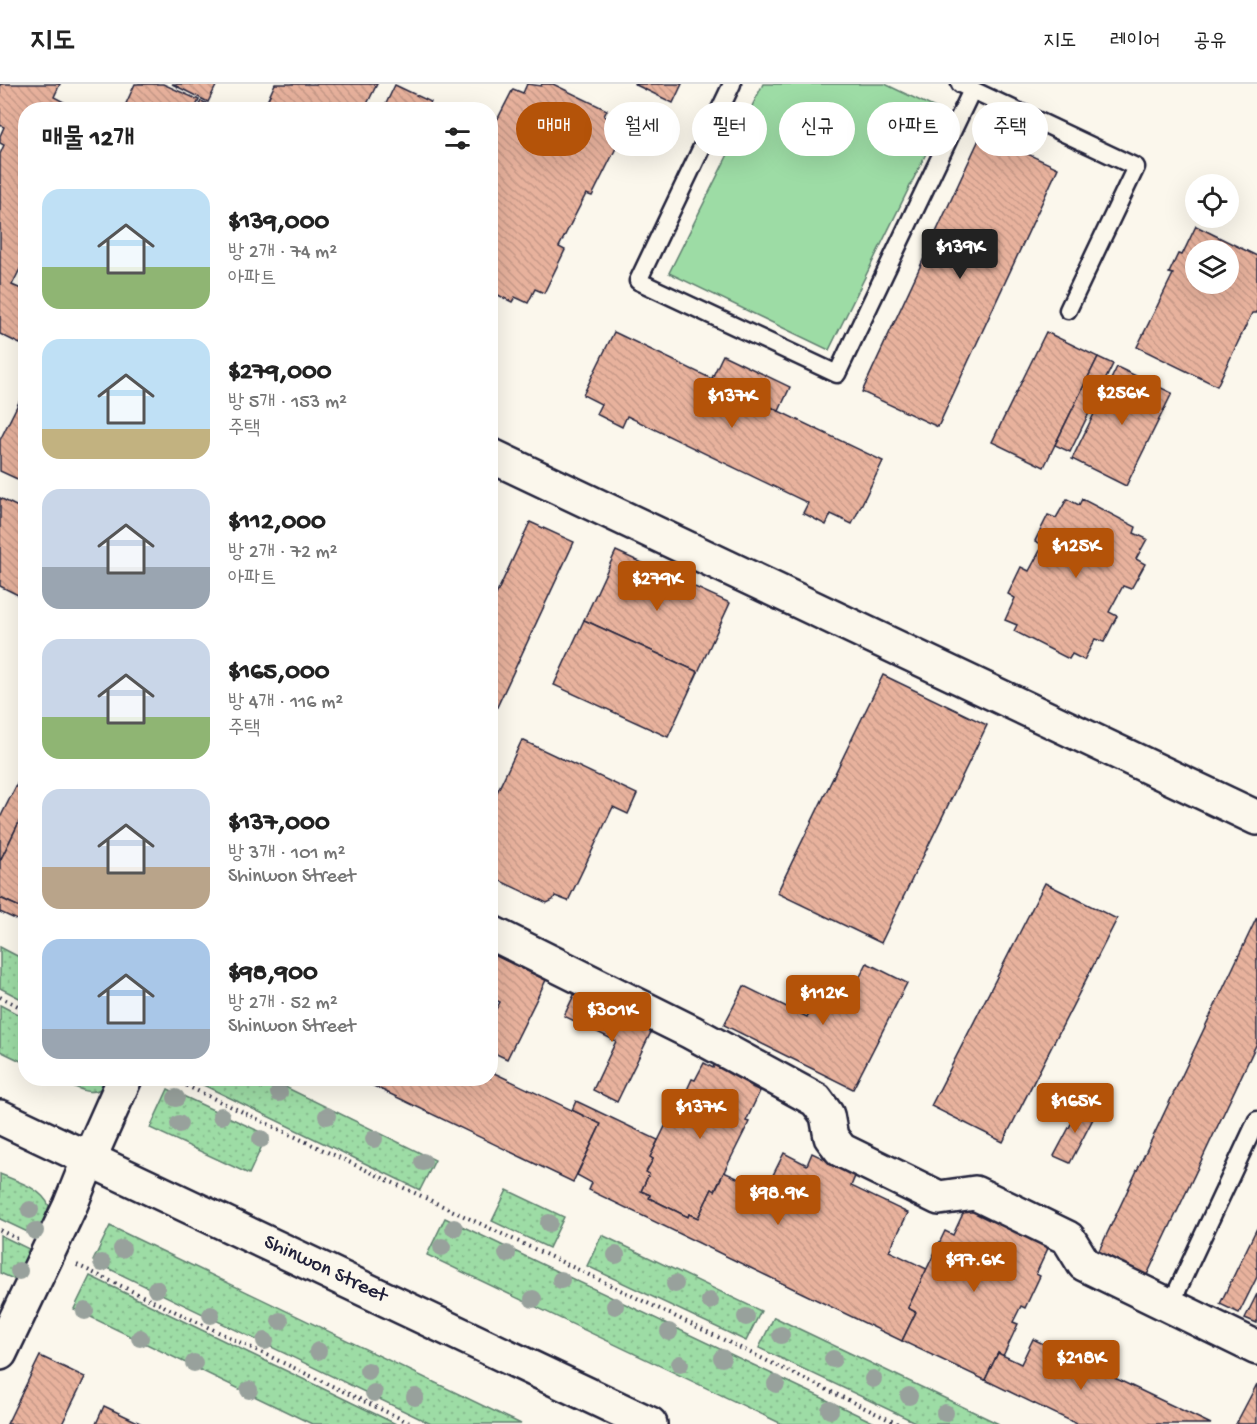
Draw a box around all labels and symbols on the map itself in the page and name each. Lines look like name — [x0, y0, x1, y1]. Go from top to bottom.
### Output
pin: $139K — [918, 229, 1002, 280]
pin: $256K — [1080, 375, 1164, 426]
pin: $137K — [690, 378, 774, 429]
pin: $125K — [1034, 528, 1118, 579]
pin: $279K — [615, 561, 699, 612]
pin: $112K — [781, 975, 865, 1026]
pin: $301K — [570, 992, 654, 1043]
pin: $165K — [1033, 1083, 1117, 1134]
pin: $137K — [658, 1089, 742, 1140]
pin: $98.9K — [729, 1175, 827, 1226]
street label: Shinwon Street — [259, 1230, 393, 1311]
pin: $97.6K — [925, 1242, 1023, 1293]
pin: $218K — [1039, 1340, 1123, 1391]

